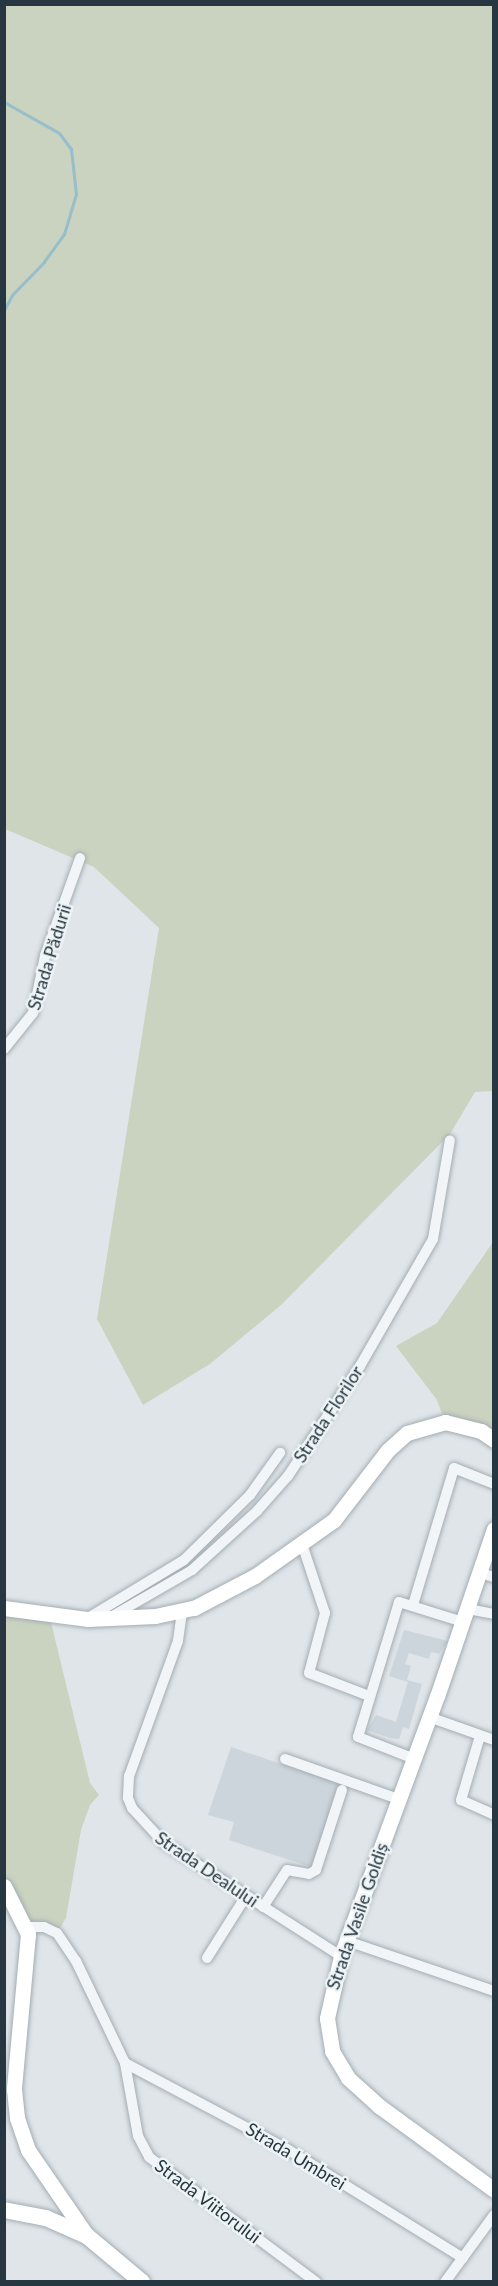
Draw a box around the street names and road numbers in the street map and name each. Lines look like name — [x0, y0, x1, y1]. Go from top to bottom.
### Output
street label: Strada Pădurii — [23, 901, 75, 1013]
street label: Strada Florilor — [289, 1362, 367, 1466]
street label: Strada Dealului — [151, 1827, 263, 1911]
street label: Strada Vasile Goldiș — [322, 1839, 392, 1993]
street label: Strada Umbrei — [242, 2118, 350, 2194]
street label: Strada Viitorului — [151, 2154, 265, 2248]

